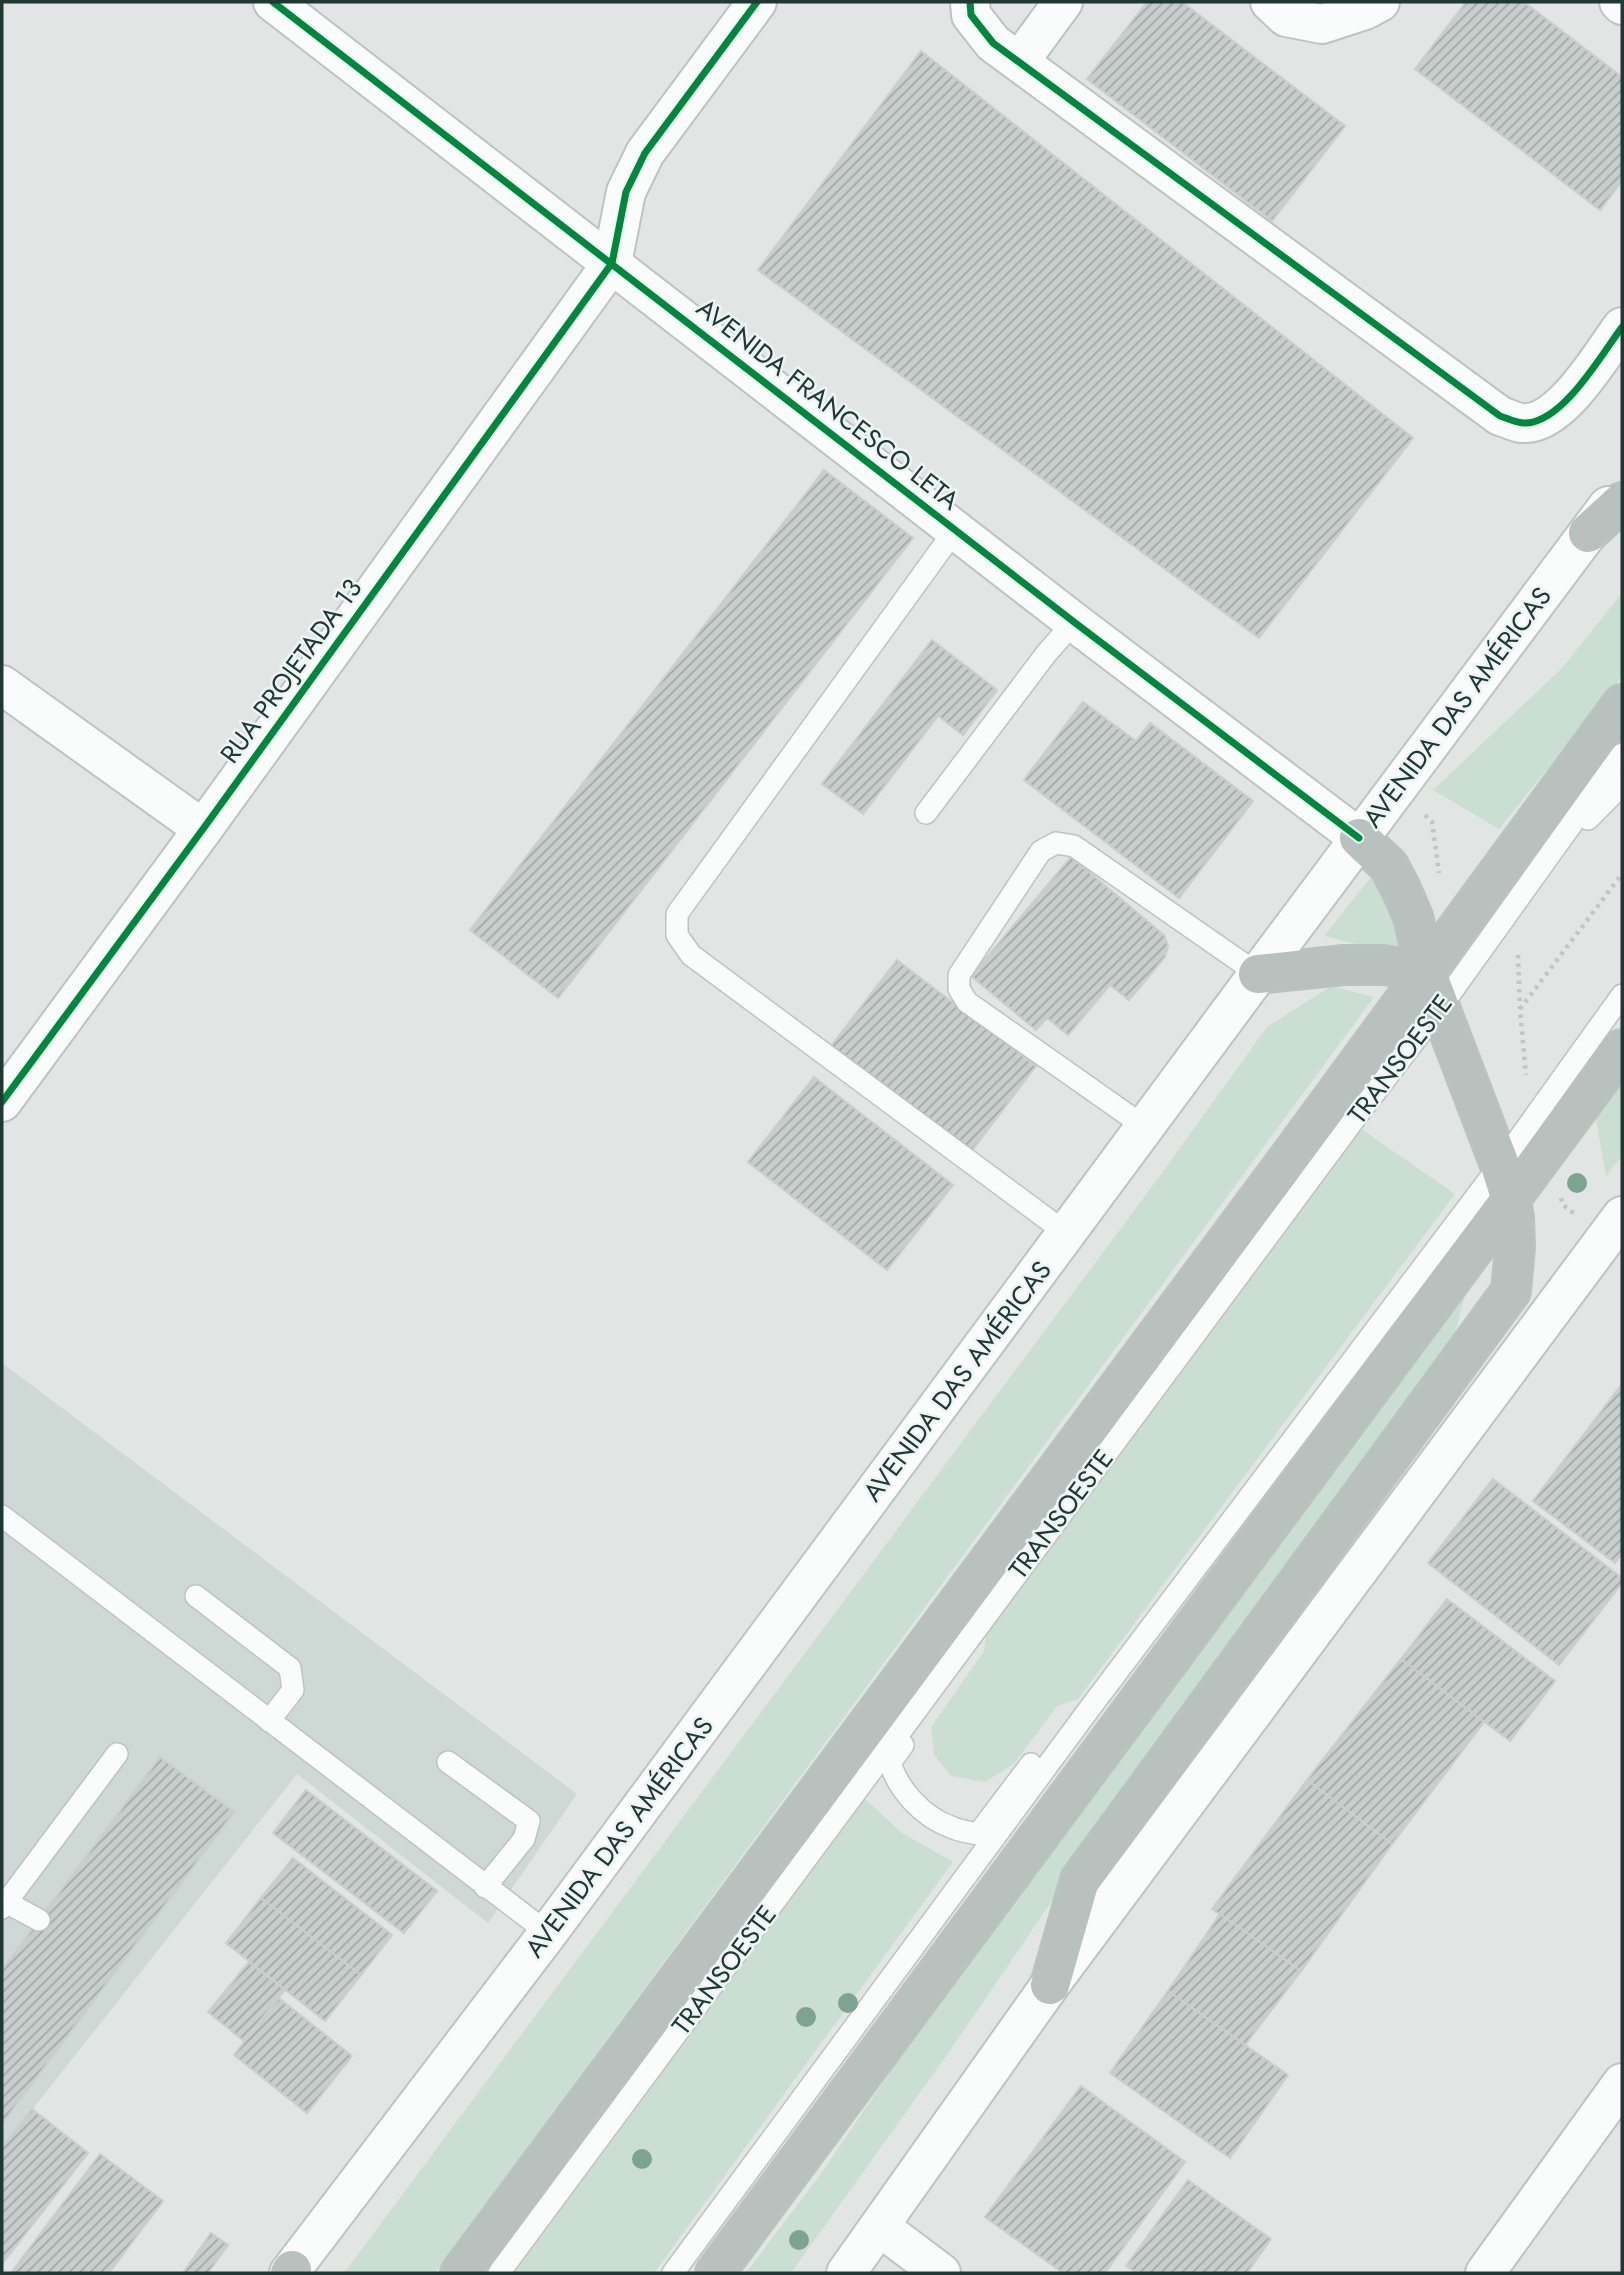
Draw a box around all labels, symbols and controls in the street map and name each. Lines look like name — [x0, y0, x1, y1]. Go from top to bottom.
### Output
street label: AVENIDA FRANCESCO LETA — [688, 289, 968, 519]
street label: RUA PROJETADA 13 — [211, 571, 371, 771]
street label: AVENIDA DAS AMÉRICAS — [1354, 579, 1560, 835]
street label: TRANSOESTE — [1339, 986, 1461, 1132]
street label: AVENIDA DAS AMÉRICAS — [854, 1253, 1060, 1509]
street label: TRANSOESTE — [1000, 1441, 1122, 1587]
street label: AVENIDA DAS AMÉRICAS — [516, 1709, 722, 1965]
street label: TRANSOESTE — [663, 1897, 785, 2043]

